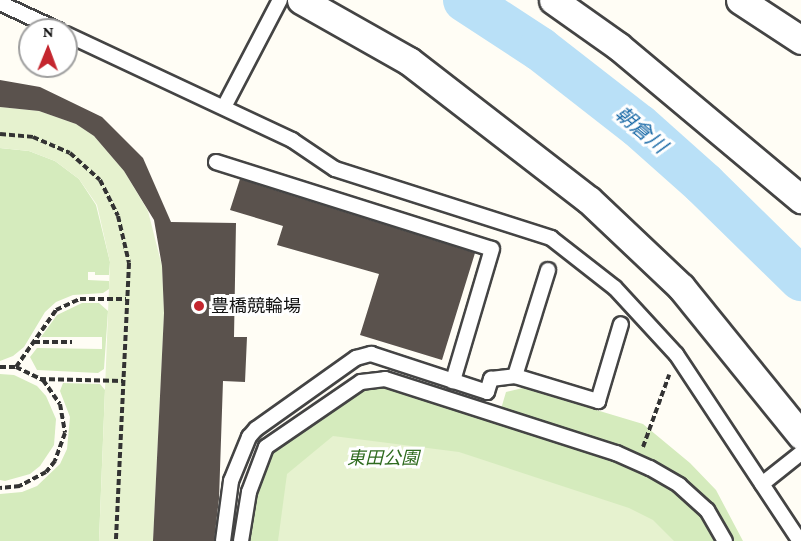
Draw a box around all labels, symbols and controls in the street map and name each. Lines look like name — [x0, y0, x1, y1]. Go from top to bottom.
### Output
north arrow — [18, 18, 78, 78]
text: N — [43, 23, 54, 40]
water label: 朝倉川 — [610, 102, 672, 158]
place label: 豊橋競輪場 — [211, 295, 301, 317]
marker: 豊橋競輪場 — [192, 299, 206, 313]
park label: 東田公園 — [347, 447, 419, 469]

